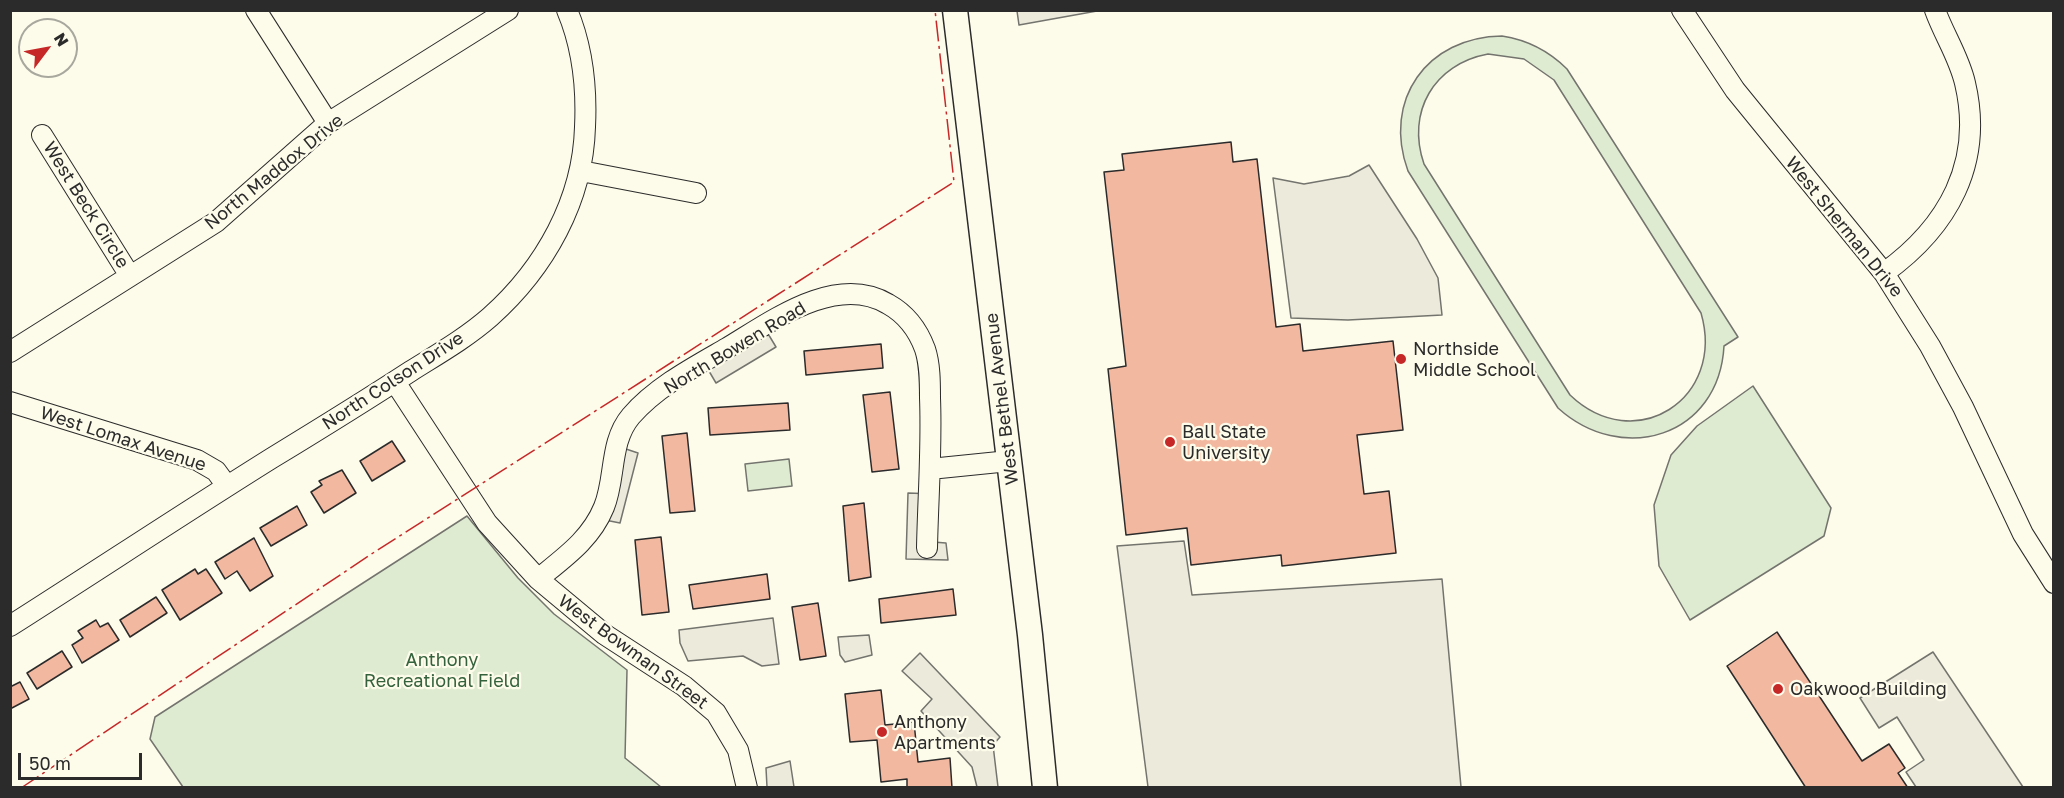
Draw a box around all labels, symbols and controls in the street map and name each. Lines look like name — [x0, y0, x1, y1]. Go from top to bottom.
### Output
north arrow — [18, 18, 78, 78]
text: N — [50, 29, 73, 50]
street label: North Maddox Drive — [200, 110, 348, 234]
street label: West Beck Circle — [38, 138, 134, 272]
street label: West Sherman Drive — [1781, 152, 1907, 302]
street label: North Bowen Road — [660, 297, 810, 399]
street label: West Bethel Avenue — [981, 312, 1023, 486]
street label: North Colson Drive — [318, 327, 468, 435]
place label: Northside Middle School — [1413, 338, 1536, 380]
marker: Northside Middle School — [1394, 352, 1408, 366]
street label: West Lomax Avenue — [37, 402, 209, 476]
place label: Ball State University — [1182, 421, 1270, 464]
marker: Ball State University — [1163, 435, 1177, 449]
street label: West Bowman Street — [554, 590, 712, 714]
park label: Anthony Recreational Field — [364, 649, 520, 692]
place label: Oakwood Building — [1790, 678, 1947, 700]
marker: Oakwood Building — [1771, 682, 1785, 696]
place label: Anthony Apartments — [894, 711, 996, 754]
marker: Anthony Apartments — [875, 725, 889, 739]
scale bar — [21, 741, 146, 779]
text: 50 m — [29, 752, 71, 774]

